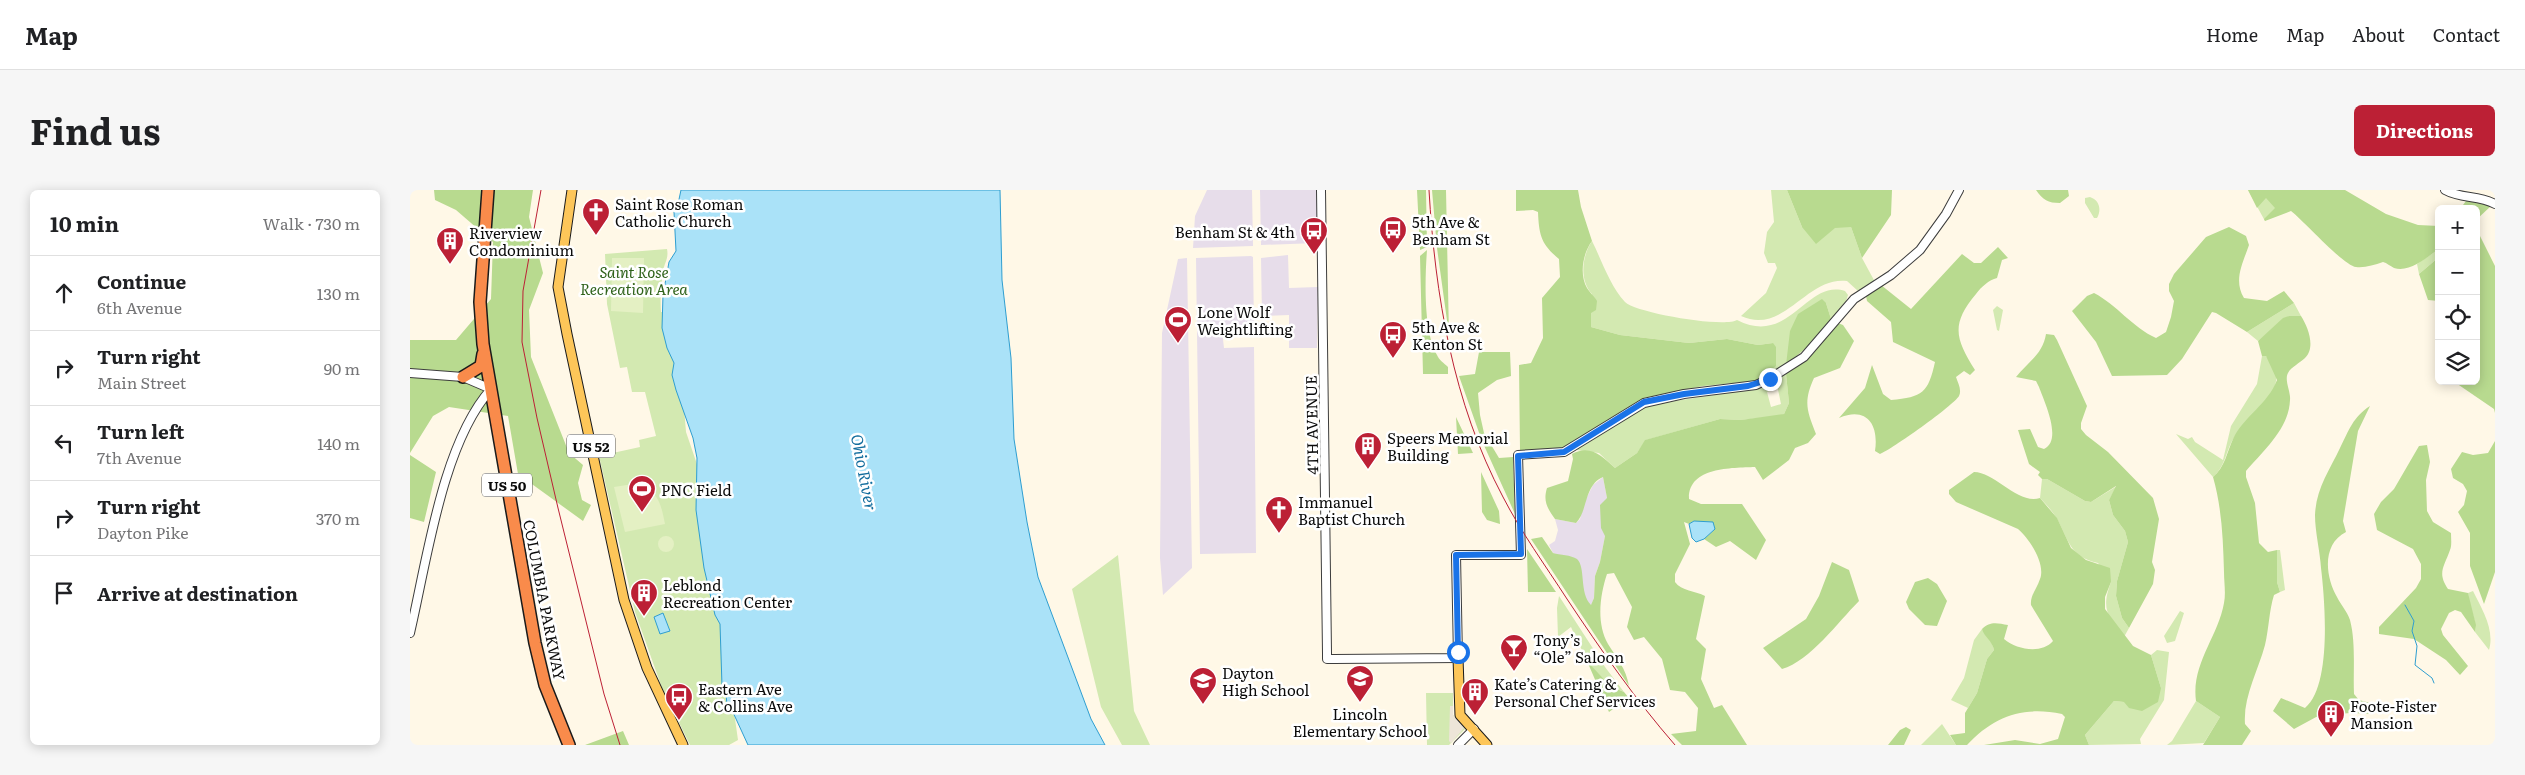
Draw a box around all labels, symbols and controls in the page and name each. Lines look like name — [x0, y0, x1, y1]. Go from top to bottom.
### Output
text: Map — [25, 17, 78, 52]
text: Home — [2206, 21, 2258, 48]
text: Map — [2286, 21, 2324, 48]
text: About — [2352, 21, 2405, 48]
text: Contact — [2433, 21, 2500, 48]
text: Find us — [30, 104, 160, 156]
button: Directions — [2354, 105, 2495, 156]
place label: Saint Rose Roman Catholic Church — [615, 192, 744, 232]
church icon: Saint Rose Roman Catholic Church — [581, 197, 611, 236]
map controls — [2435, 205, 2480, 385]
button: + — [2435, 205, 2480, 250]
text: 10 min — [50, 207, 119, 238]
place label: 5th Ave & Benham St — [1412, 210, 1490, 250]
text: Walk · 730 m — [263, 211, 360, 235]
bus stop icon: 5th Ave & Benham St — [1378, 215, 1408, 254]
bus stop icon: Benham St & 4th — [1299, 216, 1329, 255]
place label: Benham St & 4th — [1175, 220, 1295, 243]
place label: Riverview Condominium — [469, 221, 575, 261]
building icon: Riverview Condominium — [435, 226, 465, 265]
button: − — [2435, 250, 2480, 295]
park label: Saint Rose Recreation Area — [580, 260, 688, 300]
text: Continue — [97, 267, 186, 295]
icon: ahead — [50, 279, 78, 307]
text: 130 m — [317, 281, 360, 305]
text: 6th Avenue — [97, 295, 182, 319]
button: locate — [2435, 295, 2480, 340]
place label: Lone Wolf Weightlifting — [1197, 300, 1294, 340]
sports icon: Lone Wolf Weightlifting — [1163, 305, 1193, 344]
place label: 5th Ave & Kenton St — [1412, 315, 1483, 355]
bus stop icon: 5th Ave & Kenton St — [1378, 320, 1408, 359]
button: layers — [2435, 340, 2480, 385]
text: Turn right — [97, 342, 201, 370]
icon: right — [50, 354, 78, 382]
text: 90 m — [324, 356, 360, 380]
route end — [1759, 368, 1782, 391]
text: Main Street — [97, 370, 186, 394]
street label: 4TH AVENUE — [1299, 375, 1323, 475]
text: Turn left — [97, 417, 184, 445]
place label: Speers Memorial Building — [1387, 426, 1508, 466]
icon: left — [50, 429, 78, 457]
text: 140 m — [317, 431, 360, 455]
building icon: Speers Memorial Building — [1353, 431, 1383, 470]
water label: Ohio River — [846, 432, 884, 512]
road number: US 52 — [567, 435, 615, 458]
text: 7th Avenue — [97, 445, 182, 469]
road number: US 50 — [482, 474, 532, 496]
sports icon: PNC Field — [627, 474, 657, 513]
place label: PNC Field — [661, 478, 732, 501]
place label: Immanuel Baptist Church — [1298, 490, 1405, 530]
text: Turn right — [97, 492, 201, 520]
church icon: Immanuel Baptist Church — [1264, 495, 1294, 534]
icon: right — [50, 504, 78, 532]
text: 370 m — [316, 506, 360, 530]
street label: COLUMBIA PARKWAY — [518, 517, 572, 683]
text: Dayton Pike — [97, 520, 188, 544]
place label: Leblond Recreation Center — [663, 573, 792, 613]
building icon: Leblond Recreation Center — [629, 578, 659, 617]
icon: arrive — [50, 579, 78, 607]
text: Arrive at destination — [97, 579, 298, 607]
place label: Tony’s “Ole” Saloon — [1533, 628, 1624, 668]
bar icon: Tony’s “Ole” Saloon — [1499, 633, 1529, 672]
route start — [1447, 641, 1470, 664]
place label: Dayton High School — [1222, 661, 1309, 701]
school or university icon: Lincoln Elementary School — [1345, 664, 1375, 703]
school or university icon: Dayton High School — [1188, 666, 1218, 705]
place label: Kate’s Catering & Personal Chef Services — [1494, 672, 1656, 712]
place label: Eastern Ave & Collins Ave — [698, 677, 793, 717]
building icon: Kate’s Catering & Personal Chef Services — [1460, 677, 1490, 716]
bus stop icon: Eastern Ave & Collins Ave — [664, 682, 694, 721]
place label: Foote-Fister Mansion — [2350, 694, 2437, 734]
building icon: Foote-Fister Mansion — [2316, 699, 2346, 738]
place label: Lincoln Elementary School — [1293, 702, 1427, 742]

